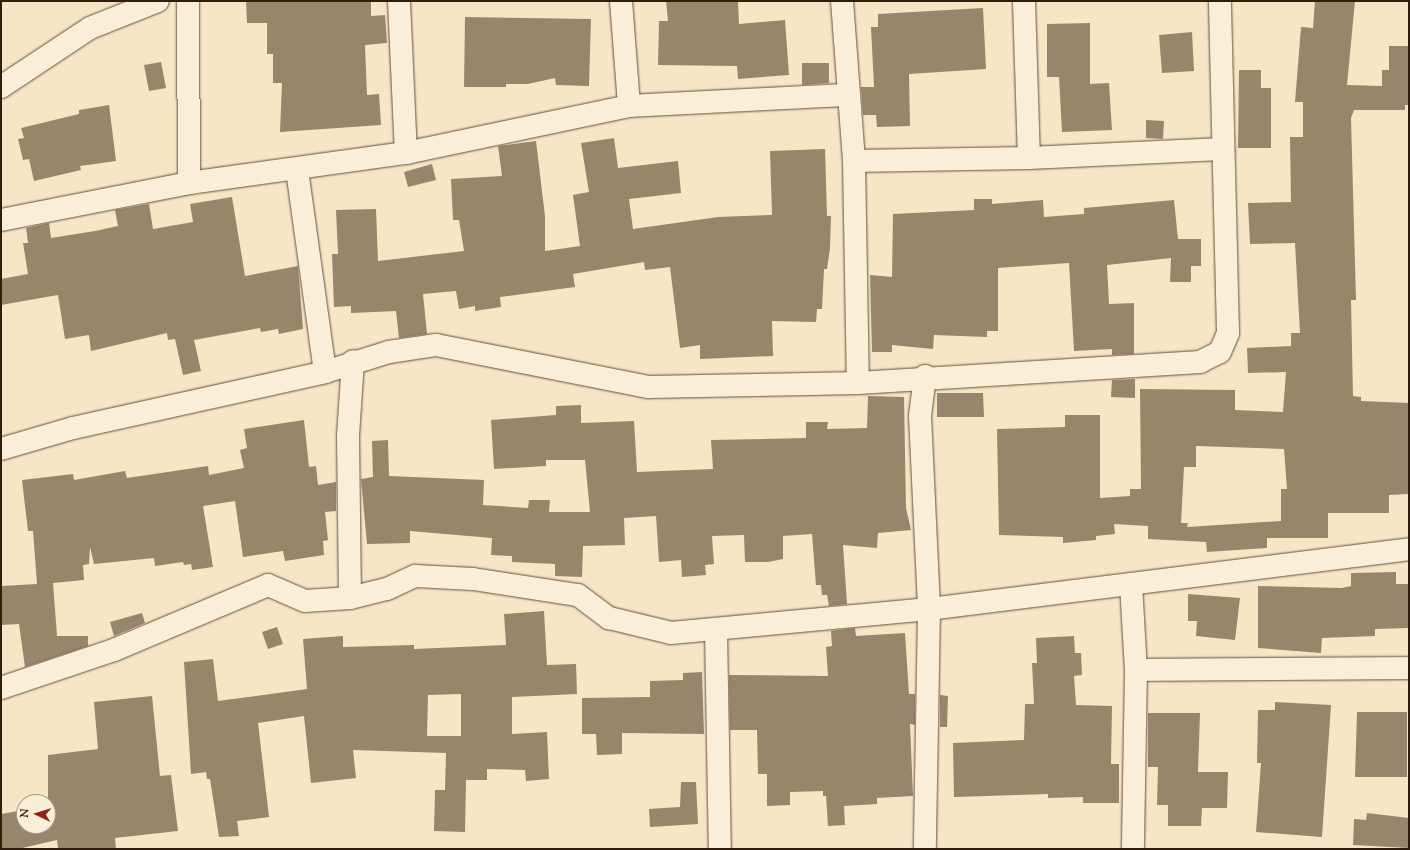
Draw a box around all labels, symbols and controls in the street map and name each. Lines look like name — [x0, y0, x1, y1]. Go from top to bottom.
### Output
north arrow — [16, 794, 56, 834]
text: N — [17, 808, 33, 818]

